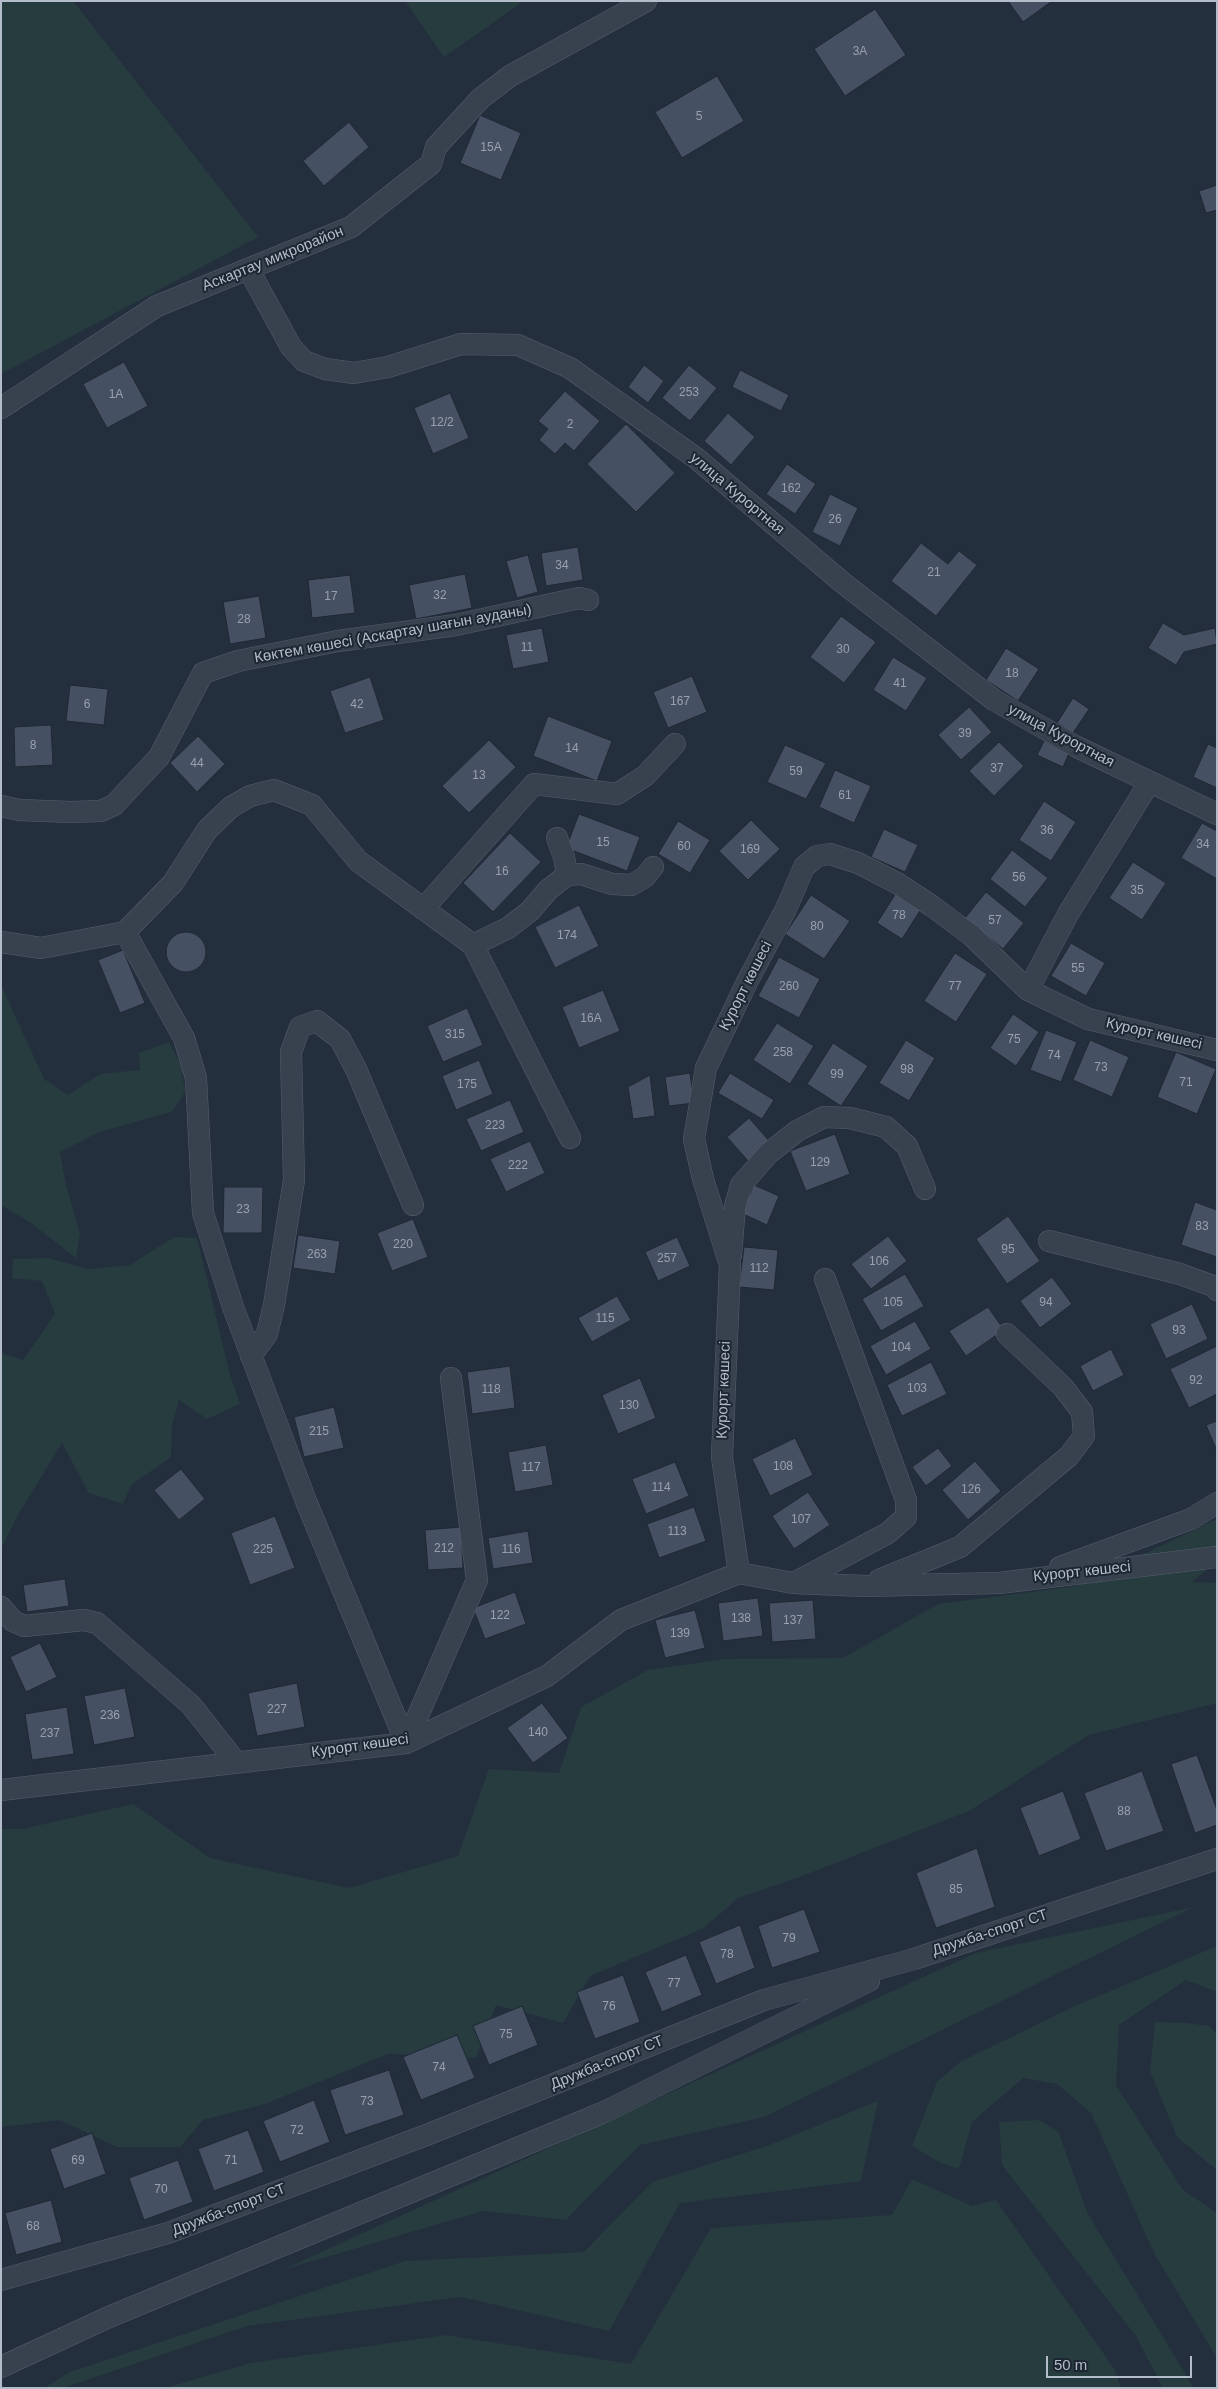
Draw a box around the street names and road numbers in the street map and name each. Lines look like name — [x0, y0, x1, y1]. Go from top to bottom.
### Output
street label: Аскартау микрорайон — [200, 222, 346, 296]
street label: улица Курортная — [686, 449, 788, 539]
street label: Көктем көшесі (Аскартау шағын ауданы) — [253, 601, 533, 667]
street label: улица Курортная — [1005, 700, 1117, 772]
street label: Курорт көшесі — [716, 938, 776, 1034]
street label: Курорт көшесі — [1104, 1014, 1204, 1054]
street label: Курорт көшесі — [713, 1341, 735, 1439]
street label: Курорт көшесі — [1032, 1558, 1132, 1586]
street label: Курорт көшесі — [310, 1730, 410, 1762]
street label: Дружба-спорт СТ — [930, 1906, 1050, 1960]
street label: Дружба-спорт СТ — [548, 2032, 666, 2094]
street label: Дружба-спорт СТ — [170, 2180, 288, 2240]

